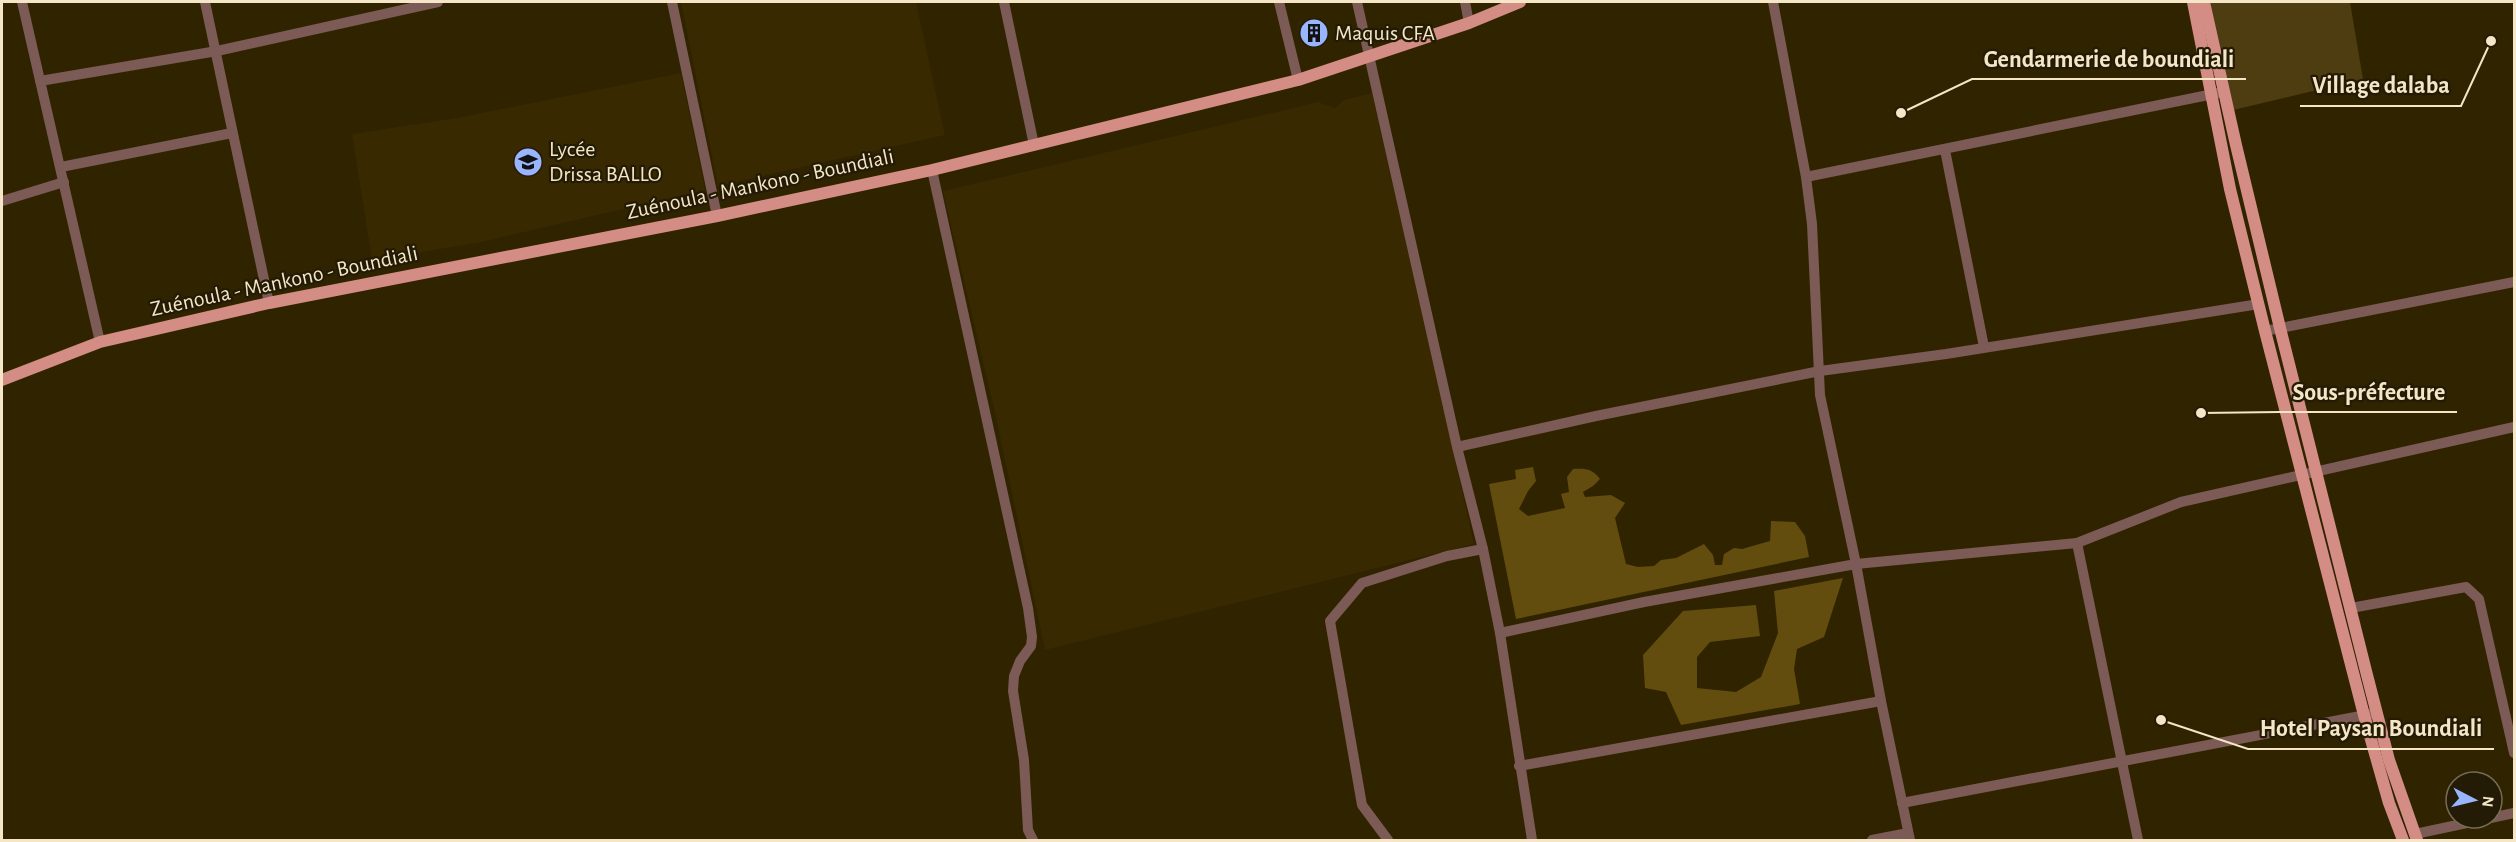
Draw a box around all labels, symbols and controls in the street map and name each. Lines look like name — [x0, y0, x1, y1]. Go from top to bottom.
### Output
building icon: Maquis CFA — [1298, 17, 1330, 49]
place label: Maquis CFA — [1335, 22, 1435, 44]
callout: Gendarmerie de boundiali — [1972, 37, 2246, 79]
text: Gendarmerie de boundiali — [1984, 48, 2234, 72]
callout: Village dalaba — [2300, 64, 2461, 106]
text: Village dalaba — [2312, 74, 2450, 98]
place label: Lycée Drissa BALLO — [549, 138, 662, 185]
street label: Zuénoula - Mankono - Boundiali — [624, 145, 896, 223]
school or university icon: Lycée Drissa BALLO — [512, 146, 544, 178]
street label: Zuénoula - Mankono - Boundiali — [148, 242, 420, 320]
callout: Sous-préfecture — [2280, 370, 2457, 412]
text: Sous-préfecture — [2293, 381, 2445, 405]
callout: Hotel Paysan Boundiali — [2248, 707, 2494, 749]
text: Hotel Paysan Boundiali — [2260, 717, 2482, 741]
north arrow — [2444, 770, 2504, 830]
text: N — [2479, 795, 2497, 808]

